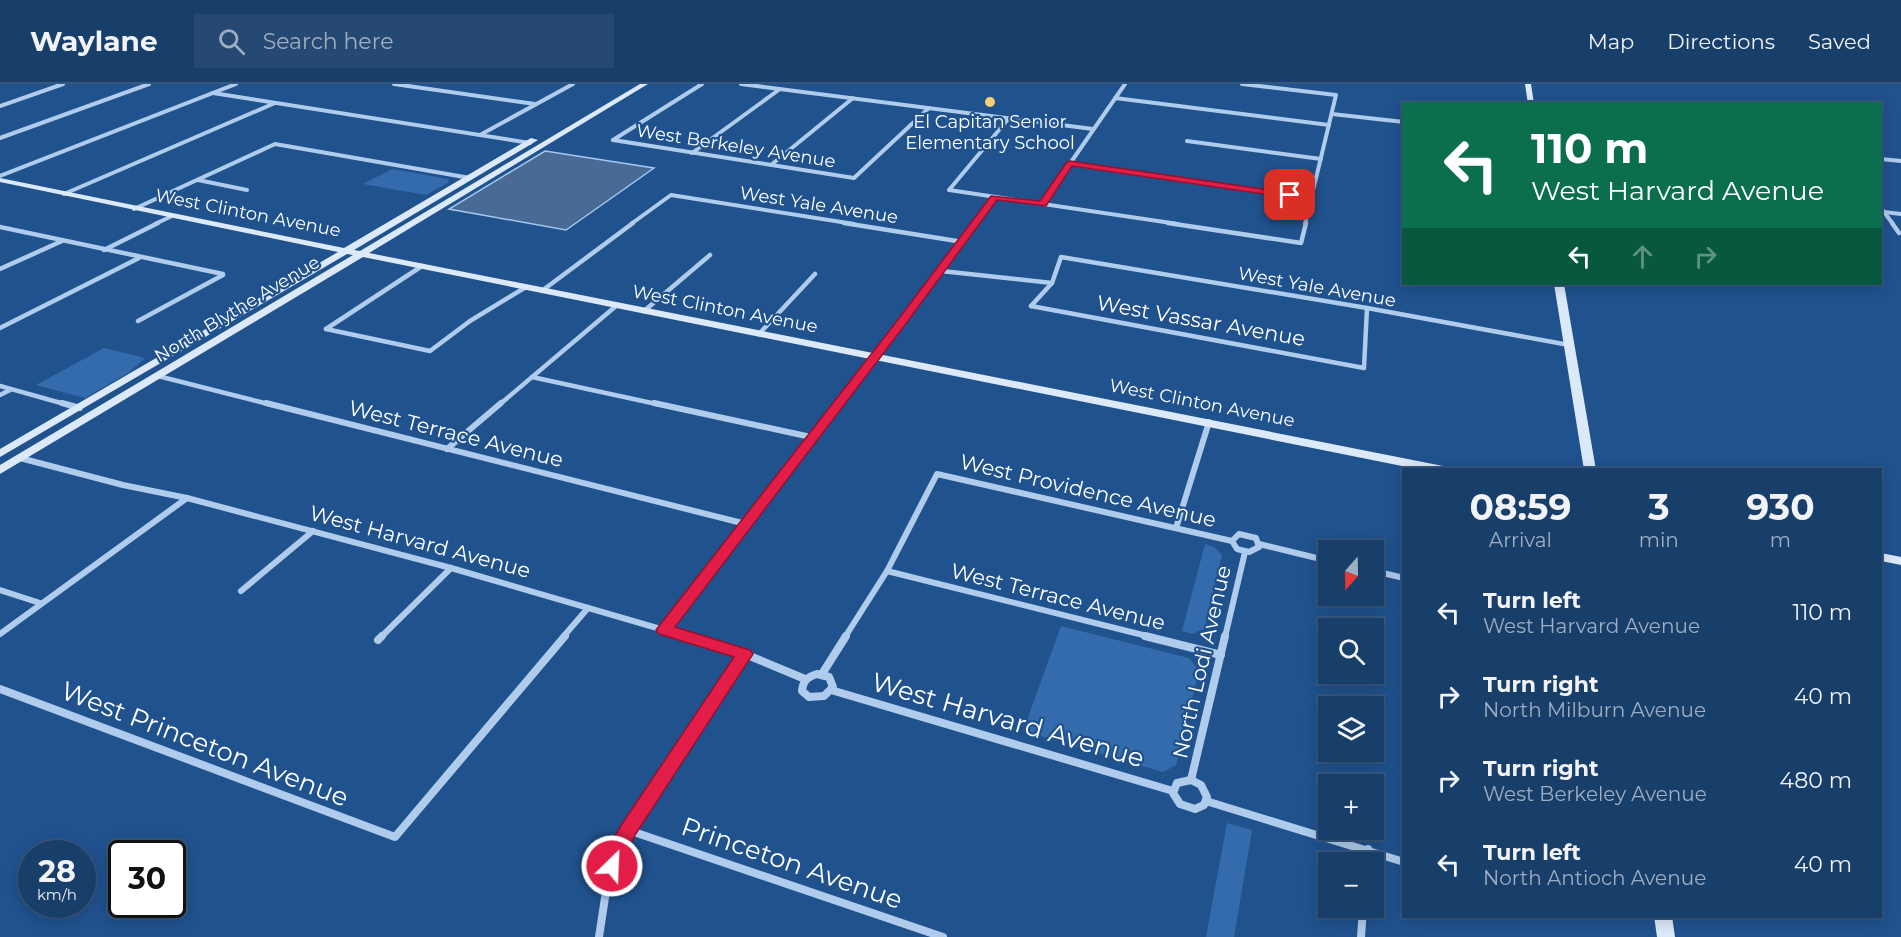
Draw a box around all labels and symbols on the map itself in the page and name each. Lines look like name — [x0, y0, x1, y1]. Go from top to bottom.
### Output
marker: El Capitan Senior Elementary School — [983, 95, 997, 109]
place label: El Capitan Senior Elementary School — [905, 111, 1075, 154]
street label: West Berkeley Avenue — [635, 119, 837, 173]
pin — [1264, 169, 1315, 220]
street label: West Yale Avenue — [738, 182, 900, 228]
street label: West Clinton Avenue — [153, 184, 343, 242]
street label: North Blythe Avenue — [150, 251, 324, 367]
street label: West Yale Avenue — [1236, 262, 1398, 312]
street label: West Clinton Avenue — [630, 280, 820, 338]
street label: West Vassar Avenue — [1095, 290, 1307, 351]
street label: West Clinton Avenue — [1107, 374, 1297, 432]
street label: West Terrace Avenue — [346, 395, 566, 472]
street label: West Providence Avenue — [958, 449, 1219, 532]
street label: West Harvard Avenue — [307, 500, 533, 583]
north arrow — [1318, 540, 1384, 606]
street label: West Terrace Avenue — [948, 558, 1168, 635]
street label: North Lodi Avenue — [1167, 563, 1236, 761]
street label: West Harvard Avenue — [868, 666, 1148, 774]
street label: West Princeton Avenue — [57, 674, 353, 814]
street label: Princeton Avenue — [677, 810, 907, 916]
position arrow — [580, 834, 644, 898]
speed limit sign: 30 — [108, 840, 186, 918]

